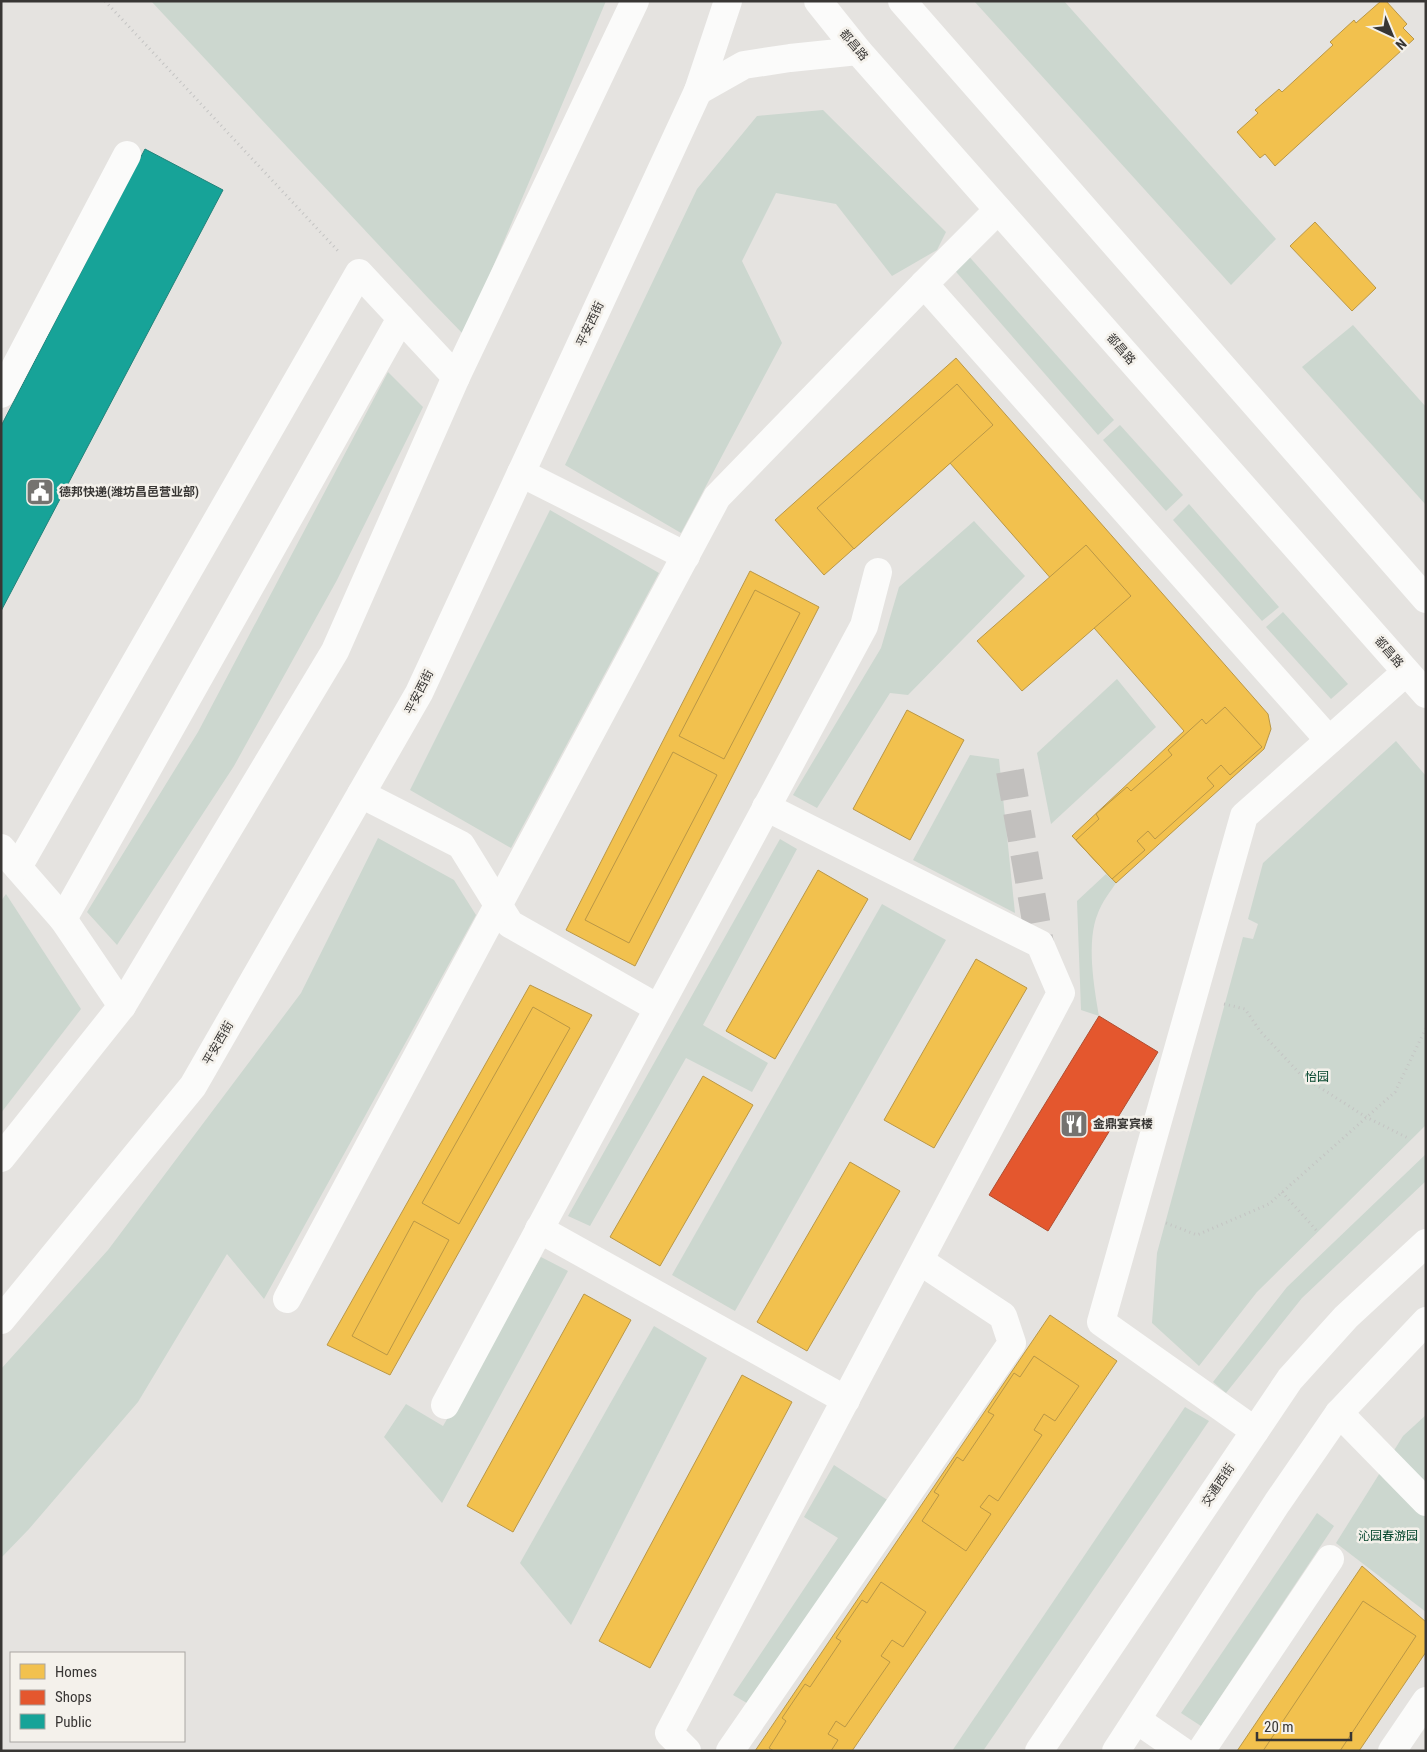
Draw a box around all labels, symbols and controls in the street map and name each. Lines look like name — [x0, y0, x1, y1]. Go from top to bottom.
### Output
north arrow — [1367, 10, 1417, 60]
street label: 都昌路 — [837, 27, 871, 63]
text: N — [1392, 36, 1410, 53]
street label: 平安西街 — [574, 299, 606, 349]
street label: 都昌路 — [1104, 331, 1138, 367]
public building icon: 德邦快递(潍坊昌邑营业部) — [25, 477, 55, 507]
place label: 德邦快递(潍坊昌邑营业部) — [59, 485, 199, 499]
street label: 都昌路 — [1372, 634, 1406, 670]
street label: 平安西街 — [402, 667, 436, 717]
street label: 平安西街 — [200, 1019, 236, 1067]
park label: 怡园 — [1305, 1070, 1329, 1084]
restaurant icon: 金鼎宴宾楼 — [1059, 1109, 1089, 1139]
place label: 金鼎宴宾楼 — [1093, 1117, 1153, 1131]
street label: 交通西街 — [1199, 1461, 1237, 1509]
park label: 沁园春游园 — [1358, 1529, 1418, 1543]
legend — [10, 1652, 185, 1742]
text: Homes — [55, 1663, 97, 1681]
text: Shops — [55, 1688, 92, 1706]
scale bar — [1257, 1710, 1351, 1742]
text: Public — [55, 1713, 92, 1731]
text: 20 m — [1264, 1718, 1294, 1736]

